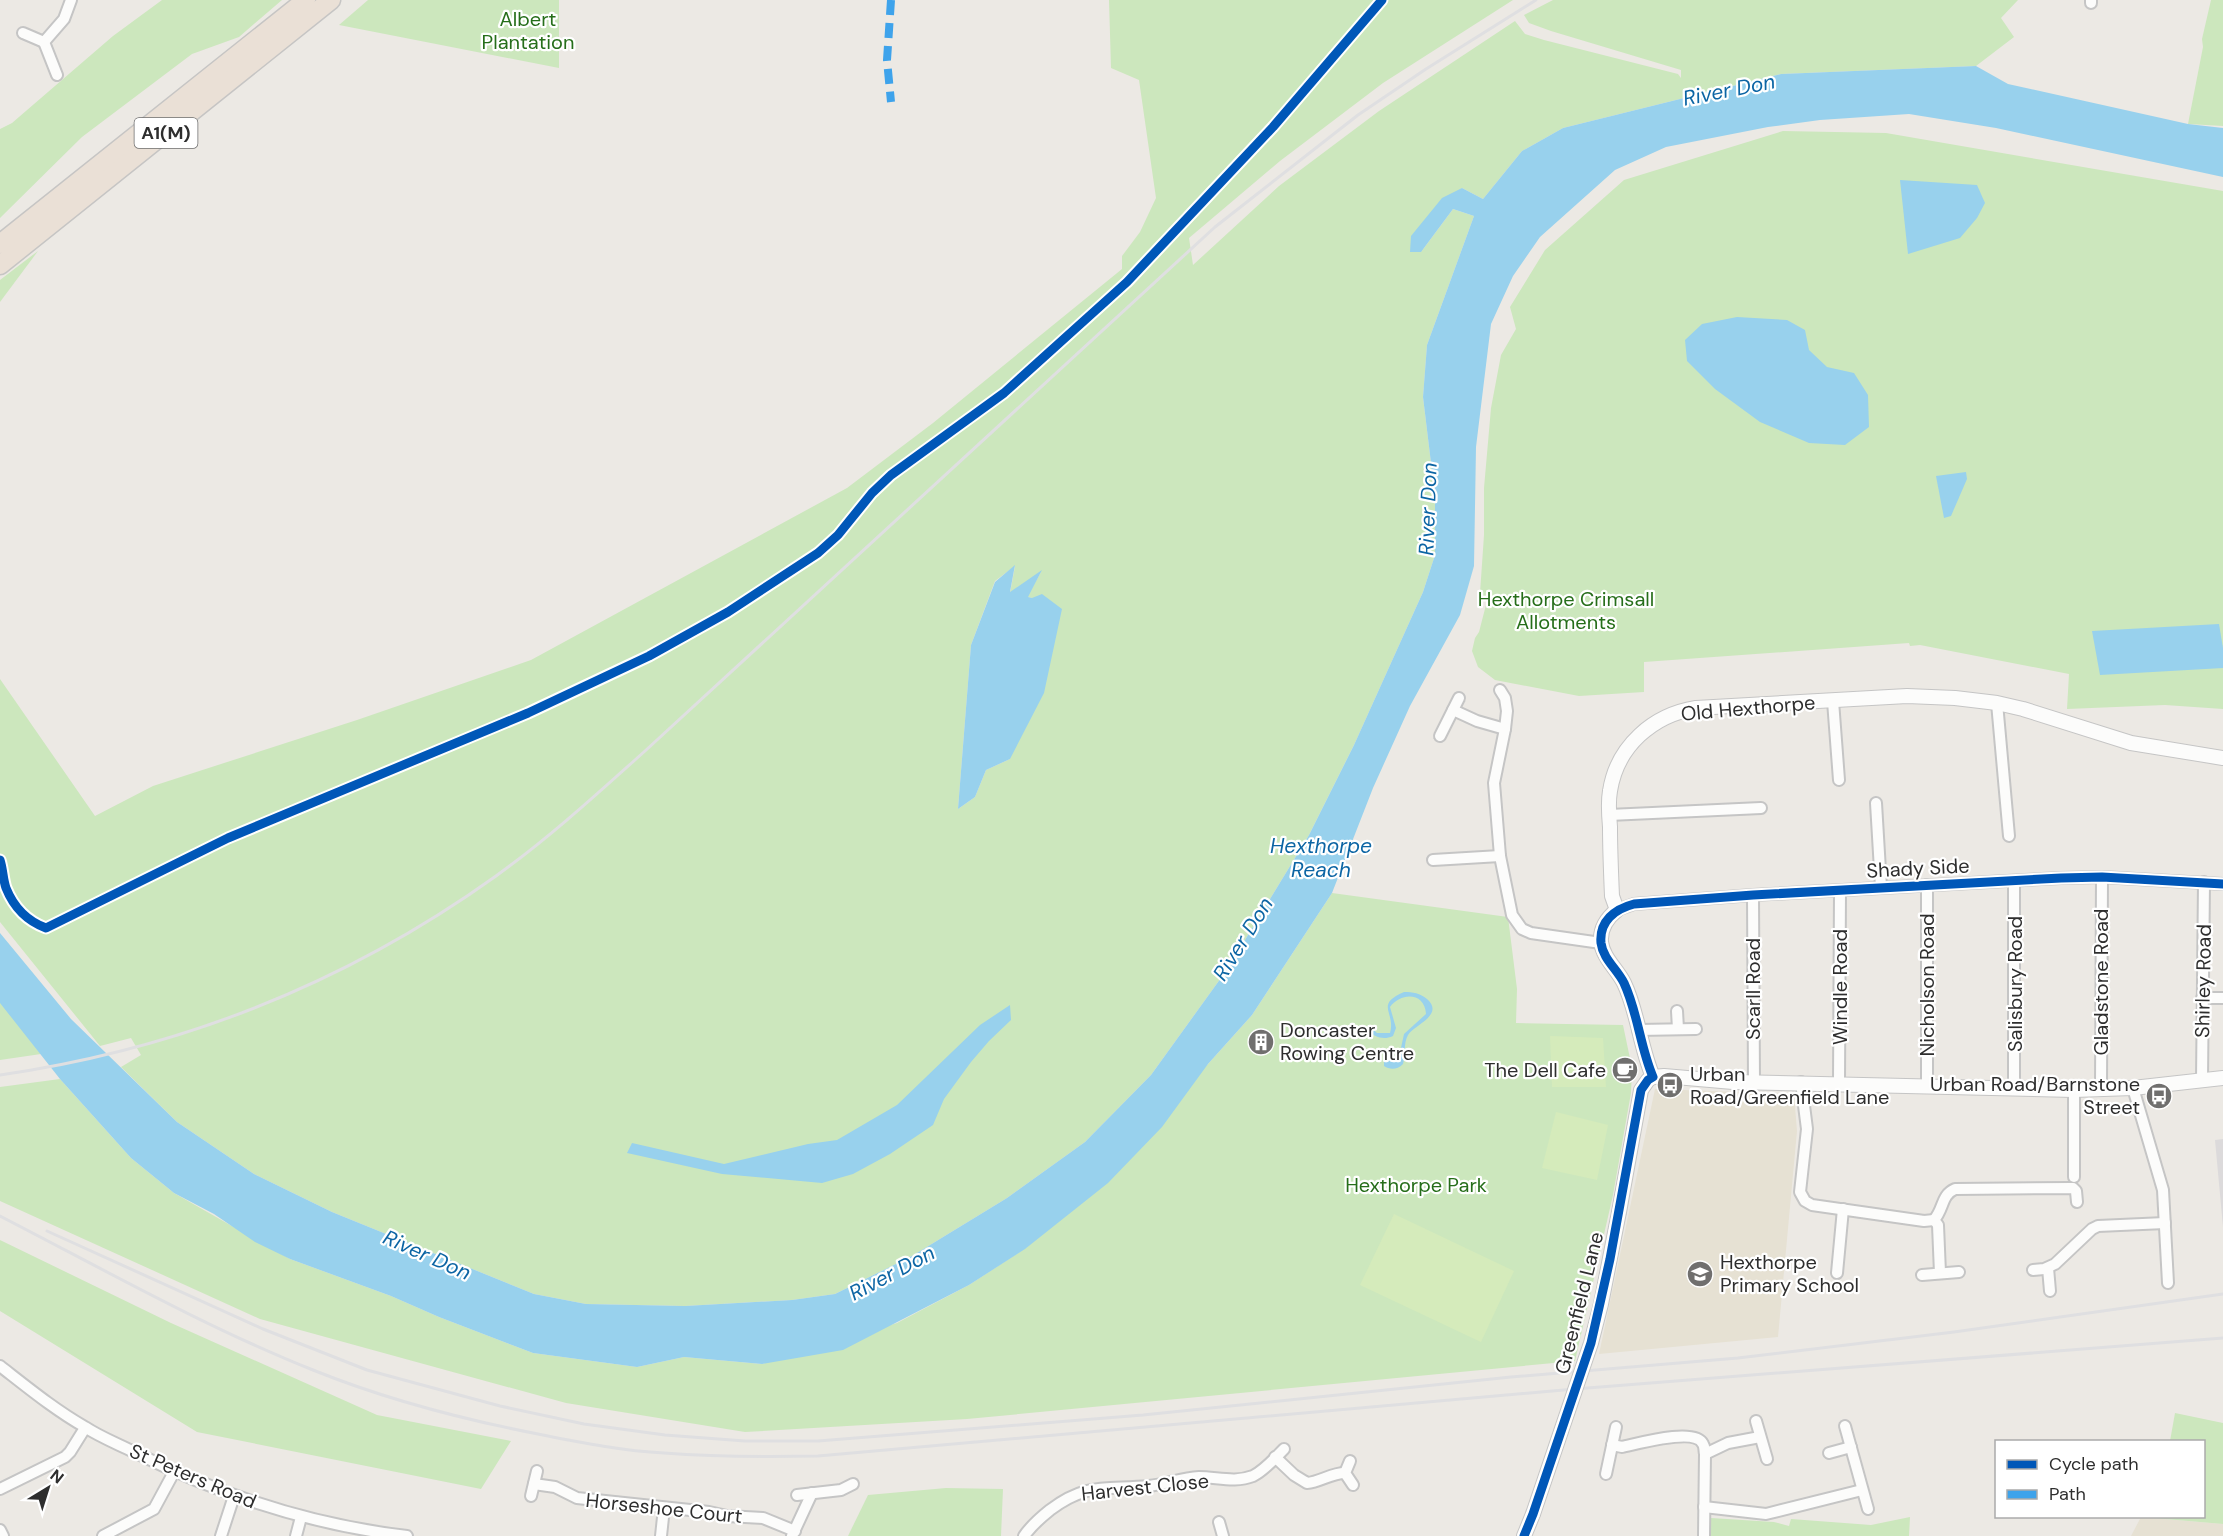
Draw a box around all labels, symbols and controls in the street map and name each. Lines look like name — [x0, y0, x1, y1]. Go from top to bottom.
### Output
park label: Albert Plantation — [482, 6, 574, 55]
water label: River Don — [1681, 67, 1777, 113]
road number: A1(M) — [134, 118, 198, 148]
water label: River Don — [1412, 462, 1444, 556]
park label: Hexthorpe Crimsall Allotments — [1478, 586, 1654, 635]
street label: Old Hexthorpe — [1680, 689, 1816, 727]
water label: Hexthorpe Reach — [1270, 832, 1372, 884]
street label: Shady Side — [1866, 852, 1970, 884]
water label: River Don — [1206, 892, 1280, 986]
street label: Gladstone Road — [2088, 909, 2114, 1055]
street label: Nicholson Road — [1914, 913, 1940, 1057]
street label: Salisbury Road — [2002, 916, 2028, 1052]
street label: Shirley Road — [2189, 924, 2217, 1038]
street label: Windle Road — [1827, 929, 1853, 1045]
street label: Scarll Road — [1740, 938, 1766, 1040]
place label: Doncaster Rowing Centre — [1280, 1017, 1414, 1066]
building icon: Doncaster Rowing Centre — [1246, 1027, 1276, 1057]
cafe icon: The Dell Cafe — [1610, 1055, 1640, 1085]
place label: The Dell Cafe — [1484, 1057, 1606, 1083]
place label: Urban Road/Greenfield Lane — [1690, 1061, 1889, 1110]
bus stop icon: Urban Road/Greenfield Lane — [1655, 1070, 1685, 1100]
place label: Urban Road/Barnstone Street — [1930, 1071, 2140, 1120]
bus stop icon: Urban Road/Barnstone Street — [2144, 1081, 2174, 1111]
park label: Hexthorpe Park — [1345, 1172, 1487, 1198]
water label: River Don — [379, 1223, 475, 1287]
street label: Greenfield Lane — [1549, 1229, 1609, 1377]
water label: River Don — [844, 1239, 940, 1307]
place label: Hexthorpe Primary School — [1720, 1249, 1859, 1298]
school or university icon: Hexthorpe Primary School — [1685, 1259, 1715, 1289]
street label: St Peters Road — [126, 1438, 260, 1514]
legend — [1995, 1440, 2205, 1518]
text: Cycle path — [2049, 1452, 2139, 1476]
north arrow — [18, 1458, 78, 1518]
text: N — [46, 1465, 68, 1488]
street label: Harvest Close — [1080, 1467, 1210, 1507]
text: Path — [2049, 1482, 2086, 1506]
street label: Horseshoe Court — [584, 1487, 744, 1529]

